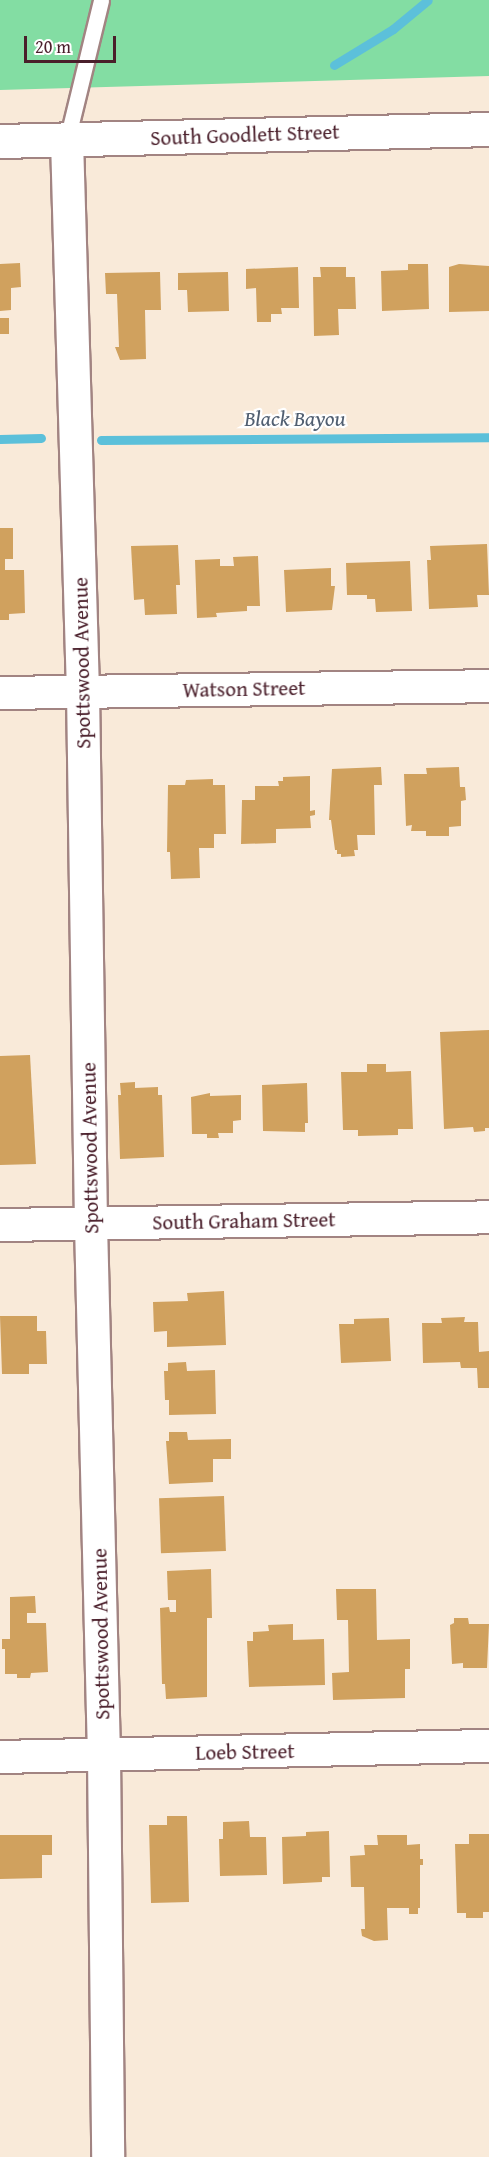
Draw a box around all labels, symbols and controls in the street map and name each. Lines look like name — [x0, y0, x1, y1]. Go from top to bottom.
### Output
scale bar — [27, 24, 118, 62]
text: 20 m — [35, 33, 71, 60]
street label: South Goodlett Street — [150, 119, 340, 151]
water label: Black Bayou — [244, 406, 346, 432]
street label: Spottswood Avenue — [68, 577, 96, 749]
street label: Watson Street — [182, 675, 306, 703]
street label: Spottswood Avenue — [76, 1062, 104, 1234]
street label: South Graham Street — [152, 1207, 336, 1235]
street label: Spottswood Avenue — [87, 1548, 115, 1720]
street label: Loeb Street — [195, 1739, 295, 1765]

